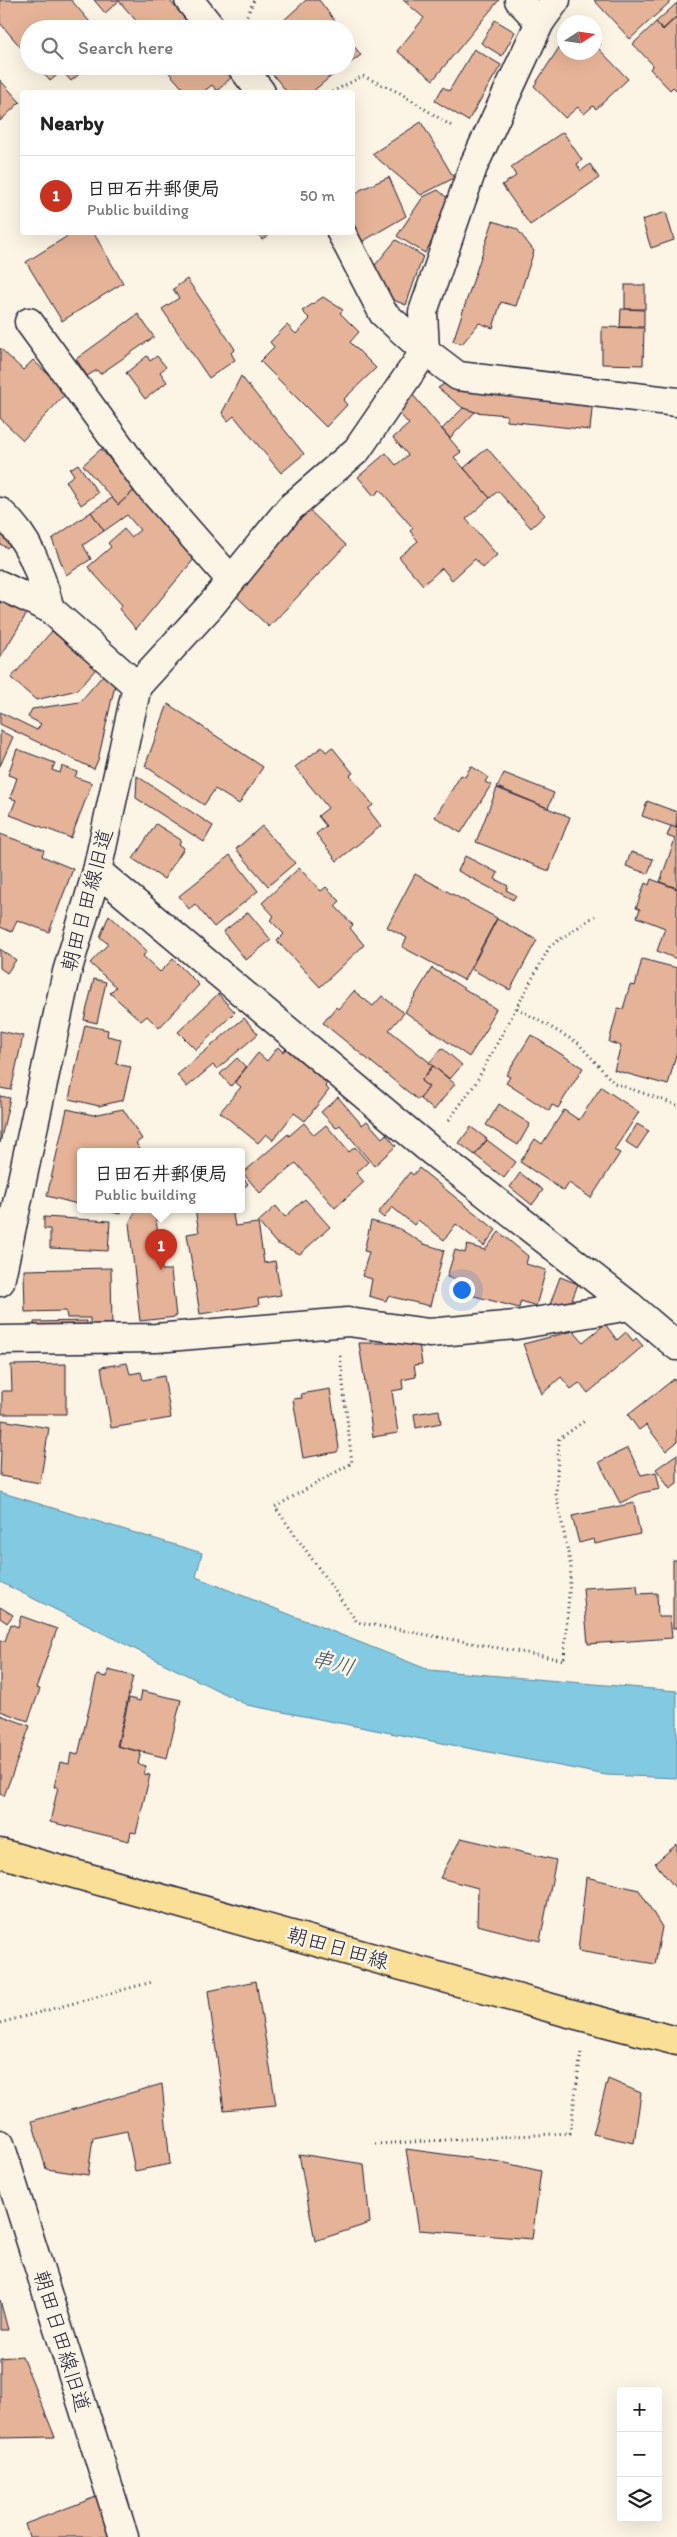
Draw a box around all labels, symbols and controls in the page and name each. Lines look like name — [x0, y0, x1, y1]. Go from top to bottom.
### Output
north arrow — [557, 15, 602, 60]
search box — [20, 20, 355, 75]
icon: search — [38, 34, 66, 62]
text: Search here — [78, 36, 173, 59]
text: Nearby — [40, 110, 104, 135]
text: 日田石井郵便局 — [87, 177, 220, 200]
text: 1 — [52, 186, 60, 205]
text: 50 m — [300, 186, 335, 205]
text: Public building — [87, 200, 189, 219]
street label: 朝田日田線旧道 — [55, 826, 118, 974]
popup — [77, 1148, 245, 1213]
text: 日田石井郵便局 — [94, 1162, 228, 1185]
text: Public building — [94, 1185, 196, 1204]
pin: 1 — [145, 1229, 177, 1270]
your location — [449, 1277, 475, 1303]
water label: 串川 — [308, 1644, 358, 1681]
street label: 朝田日田線 — [284, 1921, 392, 1974]
street label: 朝田日田線旧道 — [29, 2267, 96, 2415]
map controls — [617, 2387, 662, 2522]
button: + — [617, 2387, 662, 2432]
button: − — [617, 2432, 662, 2477]
button: layers — [617, 2477, 662, 2522]

